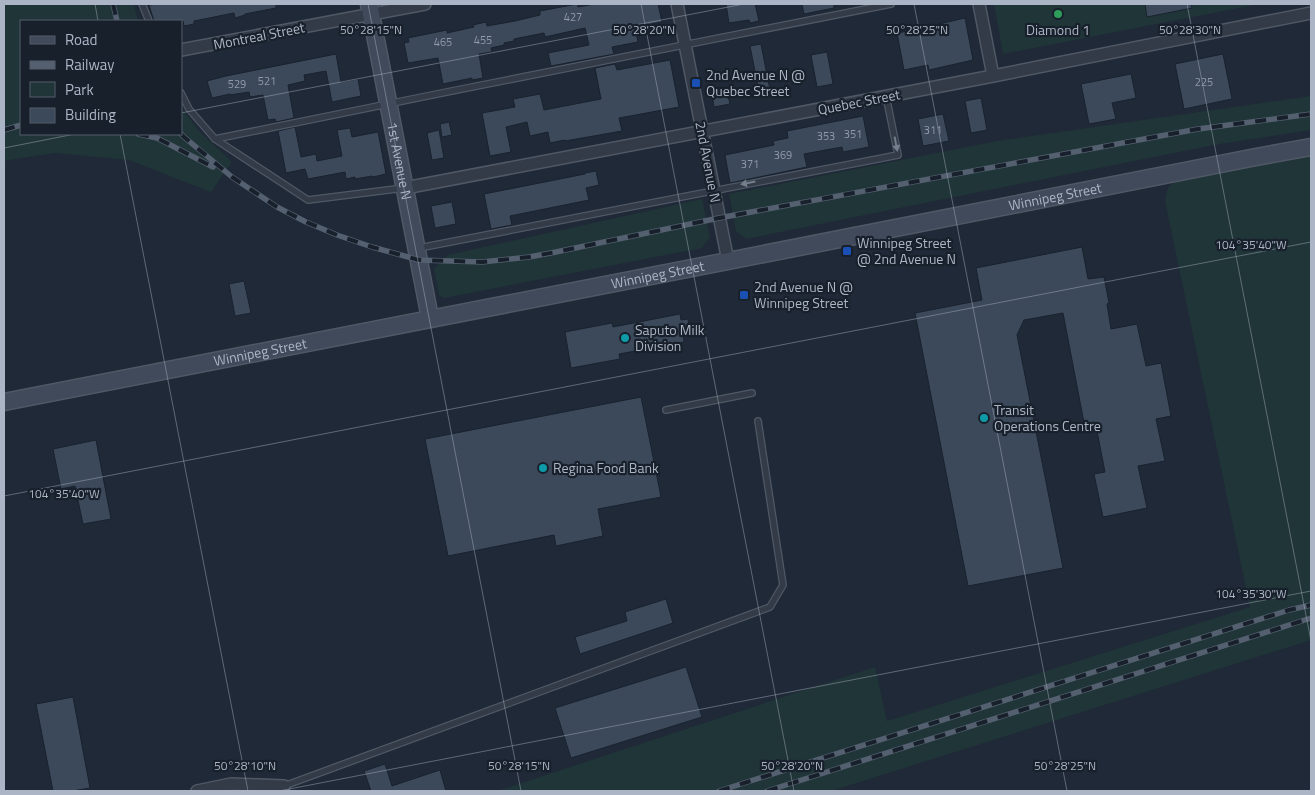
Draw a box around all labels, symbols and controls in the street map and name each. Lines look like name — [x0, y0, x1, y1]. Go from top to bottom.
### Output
marker: Diamond 1 — [1052, 8, 1064, 20]
house number: 427 — [564, 9, 582, 25]
street label: Montreal Street — [211, 16, 306, 55]
place label: Diamond 1 — [1026, 19, 1090, 40]
legend — [20, 20, 182, 135]
text: 50°28'15"N — [340, 20, 402, 39]
text: 50°28'20"N — [613, 20, 675, 39]
text: 50°28'25"N — [886, 20, 948, 39]
text: 50°28'30"N — [1159, 20, 1221, 39]
text: Road — [65, 28, 97, 51]
house number: 455 — [474, 32, 492, 48]
house number: 465 — [434, 34, 452, 50]
text: Railway — [65, 53, 115, 76]
place label: 2nd Avenue N @ Quebec Street — [706, 64, 805, 101]
house number: 521 — [258, 73, 276, 89]
house number: 225 — [1195, 74, 1213, 90]
house number: 529 — [228, 76, 246, 92]
marker: 2nd Avenue N @ Quebec Street — [690, 77, 702, 89]
text: Park — [65, 78, 94, 101]
street label: Quebec Street — [816, 83, 902, 120]
text: Building — [65, 103, 116, 126]
street label: 1st Avenue N — [382, 120, 418, 202]
street label: 2nd Avenue N — [690, 120, 727, 204]
house number: 311 — [924, 122, 942, 138]
house number: 351 — [844, 126, 862, 142]
house number: 353 — [817, 128, 835, 144]
one-way arrow — [892, 137, 900, 153]
house number: 369 — [774, 147, 792, 163]
house number: 371 — [741, 156, 759, 172]
street label: Winnipeg Street — [1007, 177, 1103, 216]
one-way arrow — [740, 180, 756, 188]
place label: Winnipeg Street @ 2nd Avenue N — [857, 232, 956, 269]
text: 104°35'40"W — [1215, 235, 1287, 254]
marker: Winnipeg Street @ 2nd Avenue N — [841, 245, 853, 257]
street label: Winnipeg Street — [609, 255, 706, 294]
place label: 2nd Avenue N @ Winnipeg Street — [754, 276, 853, 313]
marker: 2nd Avenue N @ Winnipeg Street — [738, 289, 750, 301]
place label: Saputo Milk Division — [635, 319, 705, 356]
street label: Winnipeg Street — [212, 332, 309, 371]
marker: Saputo Milk Division — [619, 332, 631, 344]
place label: Transit Operations Centre — [994, 399, 1101, 436]
marker: Transit Operations Centre — [978, 412, 990, 424]
place label: Regina Food Bank — [553, 457, 659, 478]
marker: Regina Food Bank — [537, 462, 549, 474]
text: 104°35'40"W — [28, 484, 100, 503]
text: 104°35'30"W — [1215, 584, 1287, 603]
text: 50°28'10"N — [214, 756, 276, 775]
text: 50°28'15"N — [488, 756, 550, 775]
text: 50°28'20"N — [761, 756, 823, 775]
text: 50°28'25"N — [1034, 756, 1096, 775]

